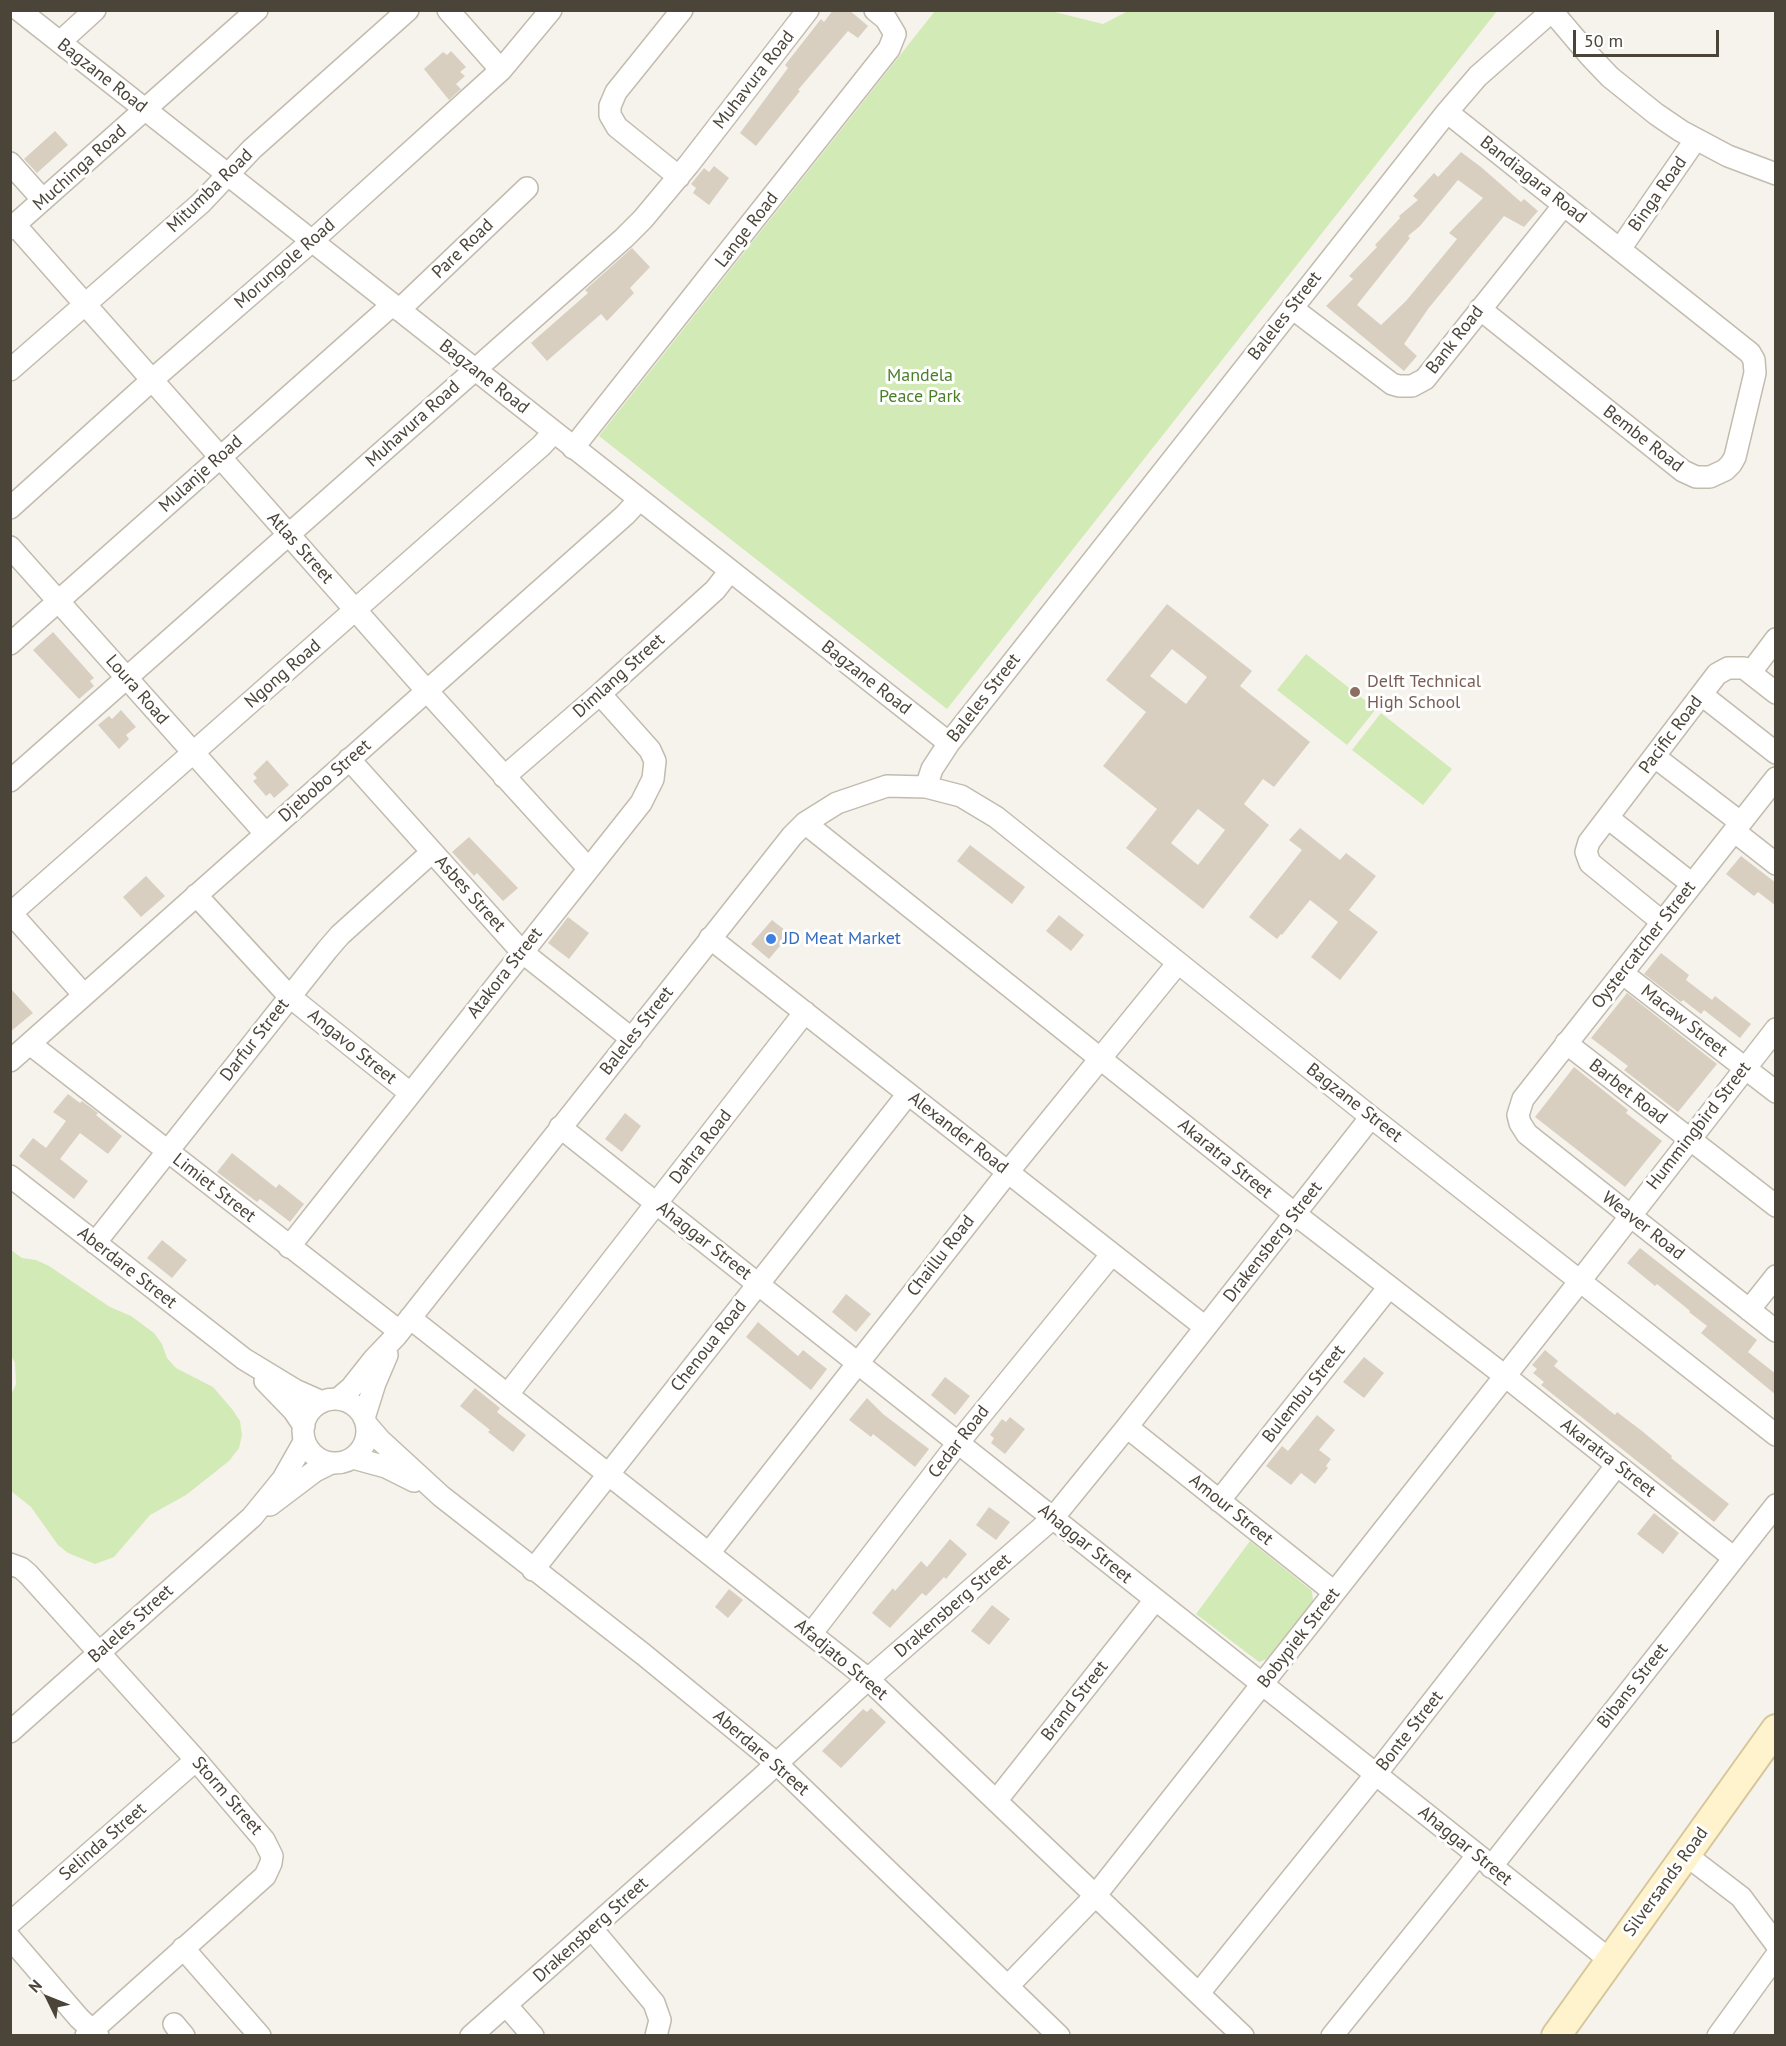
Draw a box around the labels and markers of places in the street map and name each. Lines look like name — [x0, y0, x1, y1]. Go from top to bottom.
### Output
place label: Delft Technical High School — [1367, 671, 1481, 714]
marker: Delft Technical High School — [1348, 685, 1362, 699]
place label: JD Meat Market — [783, 928, 901, 950]
marker: JD Meat Market — [764, 932, 778, 946]

